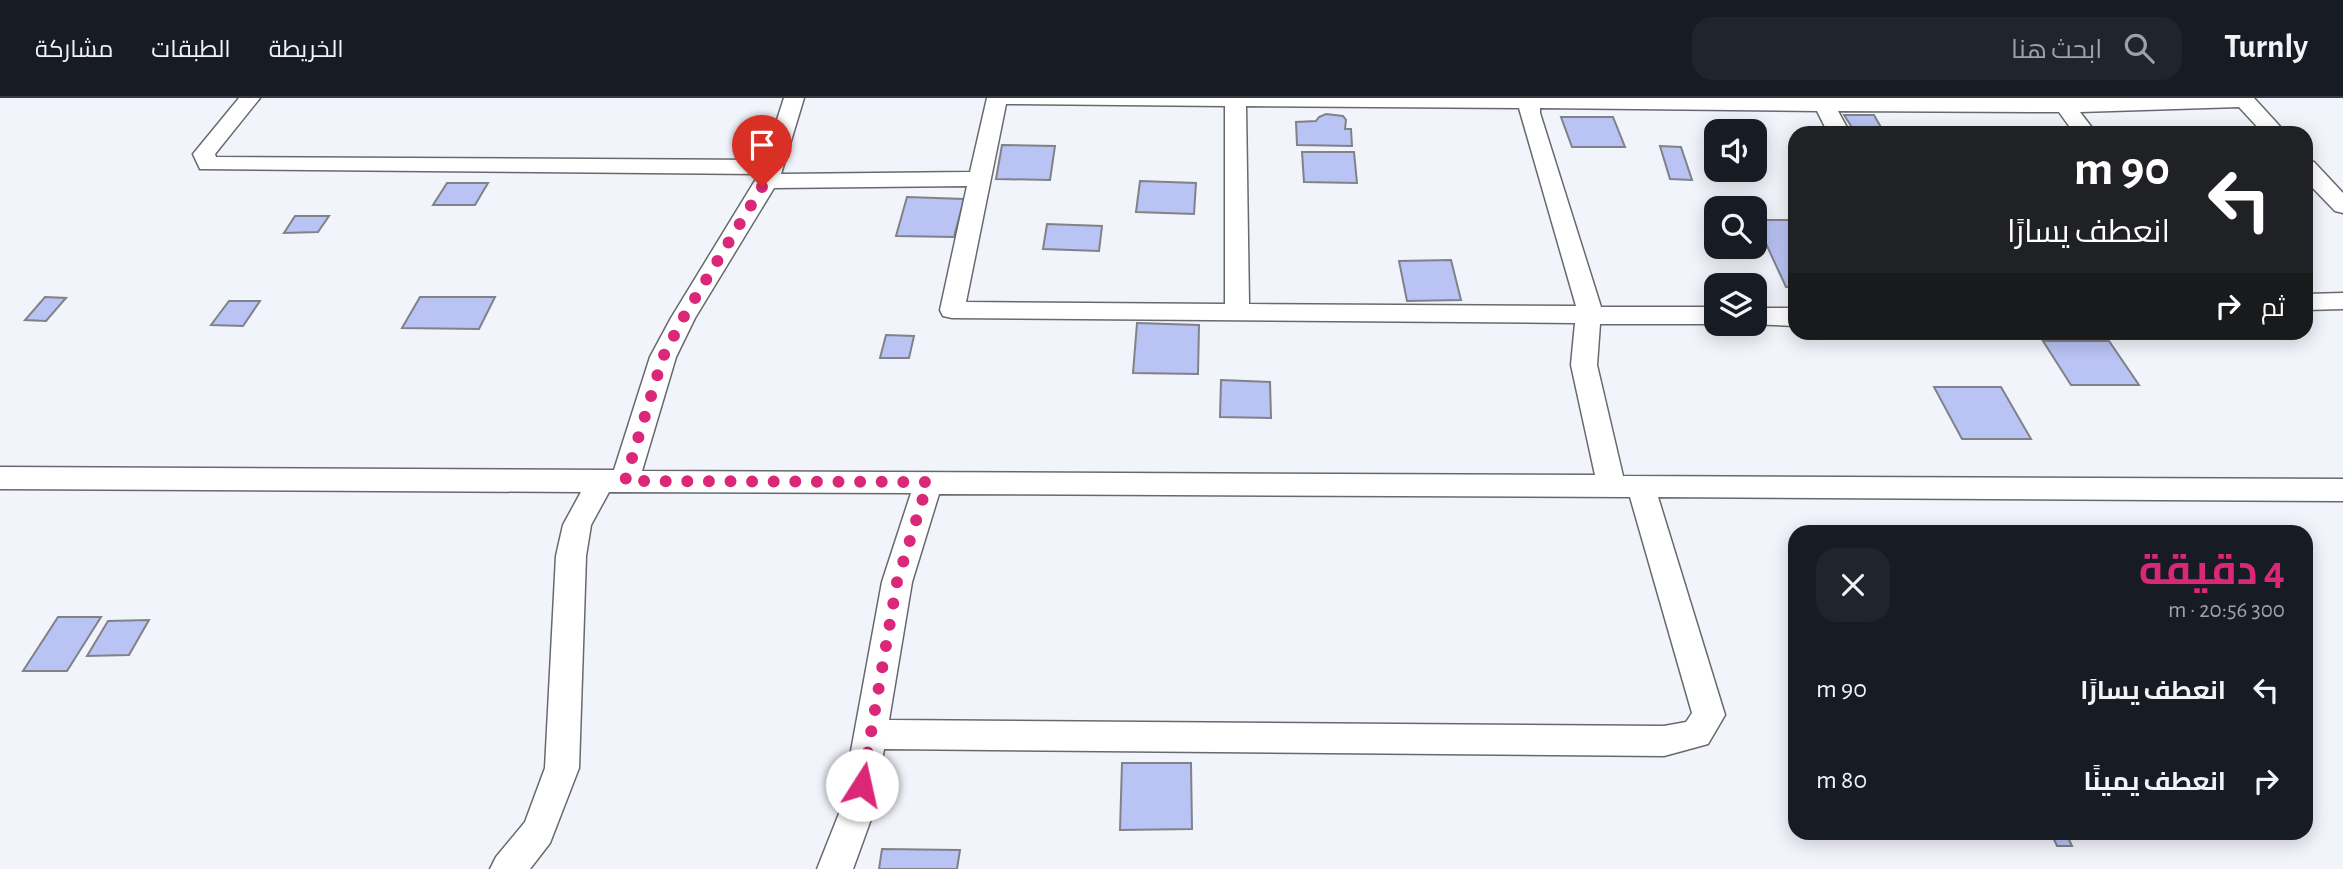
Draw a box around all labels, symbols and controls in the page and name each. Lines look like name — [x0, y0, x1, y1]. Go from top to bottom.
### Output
search box — [1692, 17, 2182, 80]
icon: search — [2120, 29, 2158, 67]
text: Turnly — [2224, 31, 2308, 64]
text: ابحث هنا — [2011, 37, 2102, 63]
text: مشاركة — [35, 38, 113, 62]
text: الطبقات — [151, 38, 231, 62]
text: الخريطة — [269, 38, 344, 62]
pin — [732, 115, 792, 187]
map controls — [1704, 119, 1767, 336]
button: sound — [1704, 119, 1767, 182]
icon: arrive — [743, 126, 781, 164]
text: 90 m — [2074, 145, 2170, 194]
icon: left — [2194, 154, 2285, 245]
button: search — [1704, 196, 1767, 259]
text: انعطف يسارًا — [2007, 216, 2170, 248]
button: layers — [1704, 273, 1767, 336]
icon: right — [2209, 287, 2247, 325]
text: ثم — [2261, 295, 2285, 321]
button: close — [1816, 548, 1890, 622]
text: 4 دقيقة — [2139, 550, 2285, 592]
text: 300 m · 20:56 — [2168, 599, 2285, 622]
icon: left — [2247, 671, 2285, 709]
text: 90 m — [1816, 676, 1867, 702]
text: انعطف يسارًا — [2080, 678, 2226, 704]
position arrow — [825, 748, 899, 822]
icon: right — [2247, 762, 2285, 800]
text: 80 m — [1816, 767, 1867, 793]
text: انعطف يمينًا — [2083, 769, 2226, 795]

